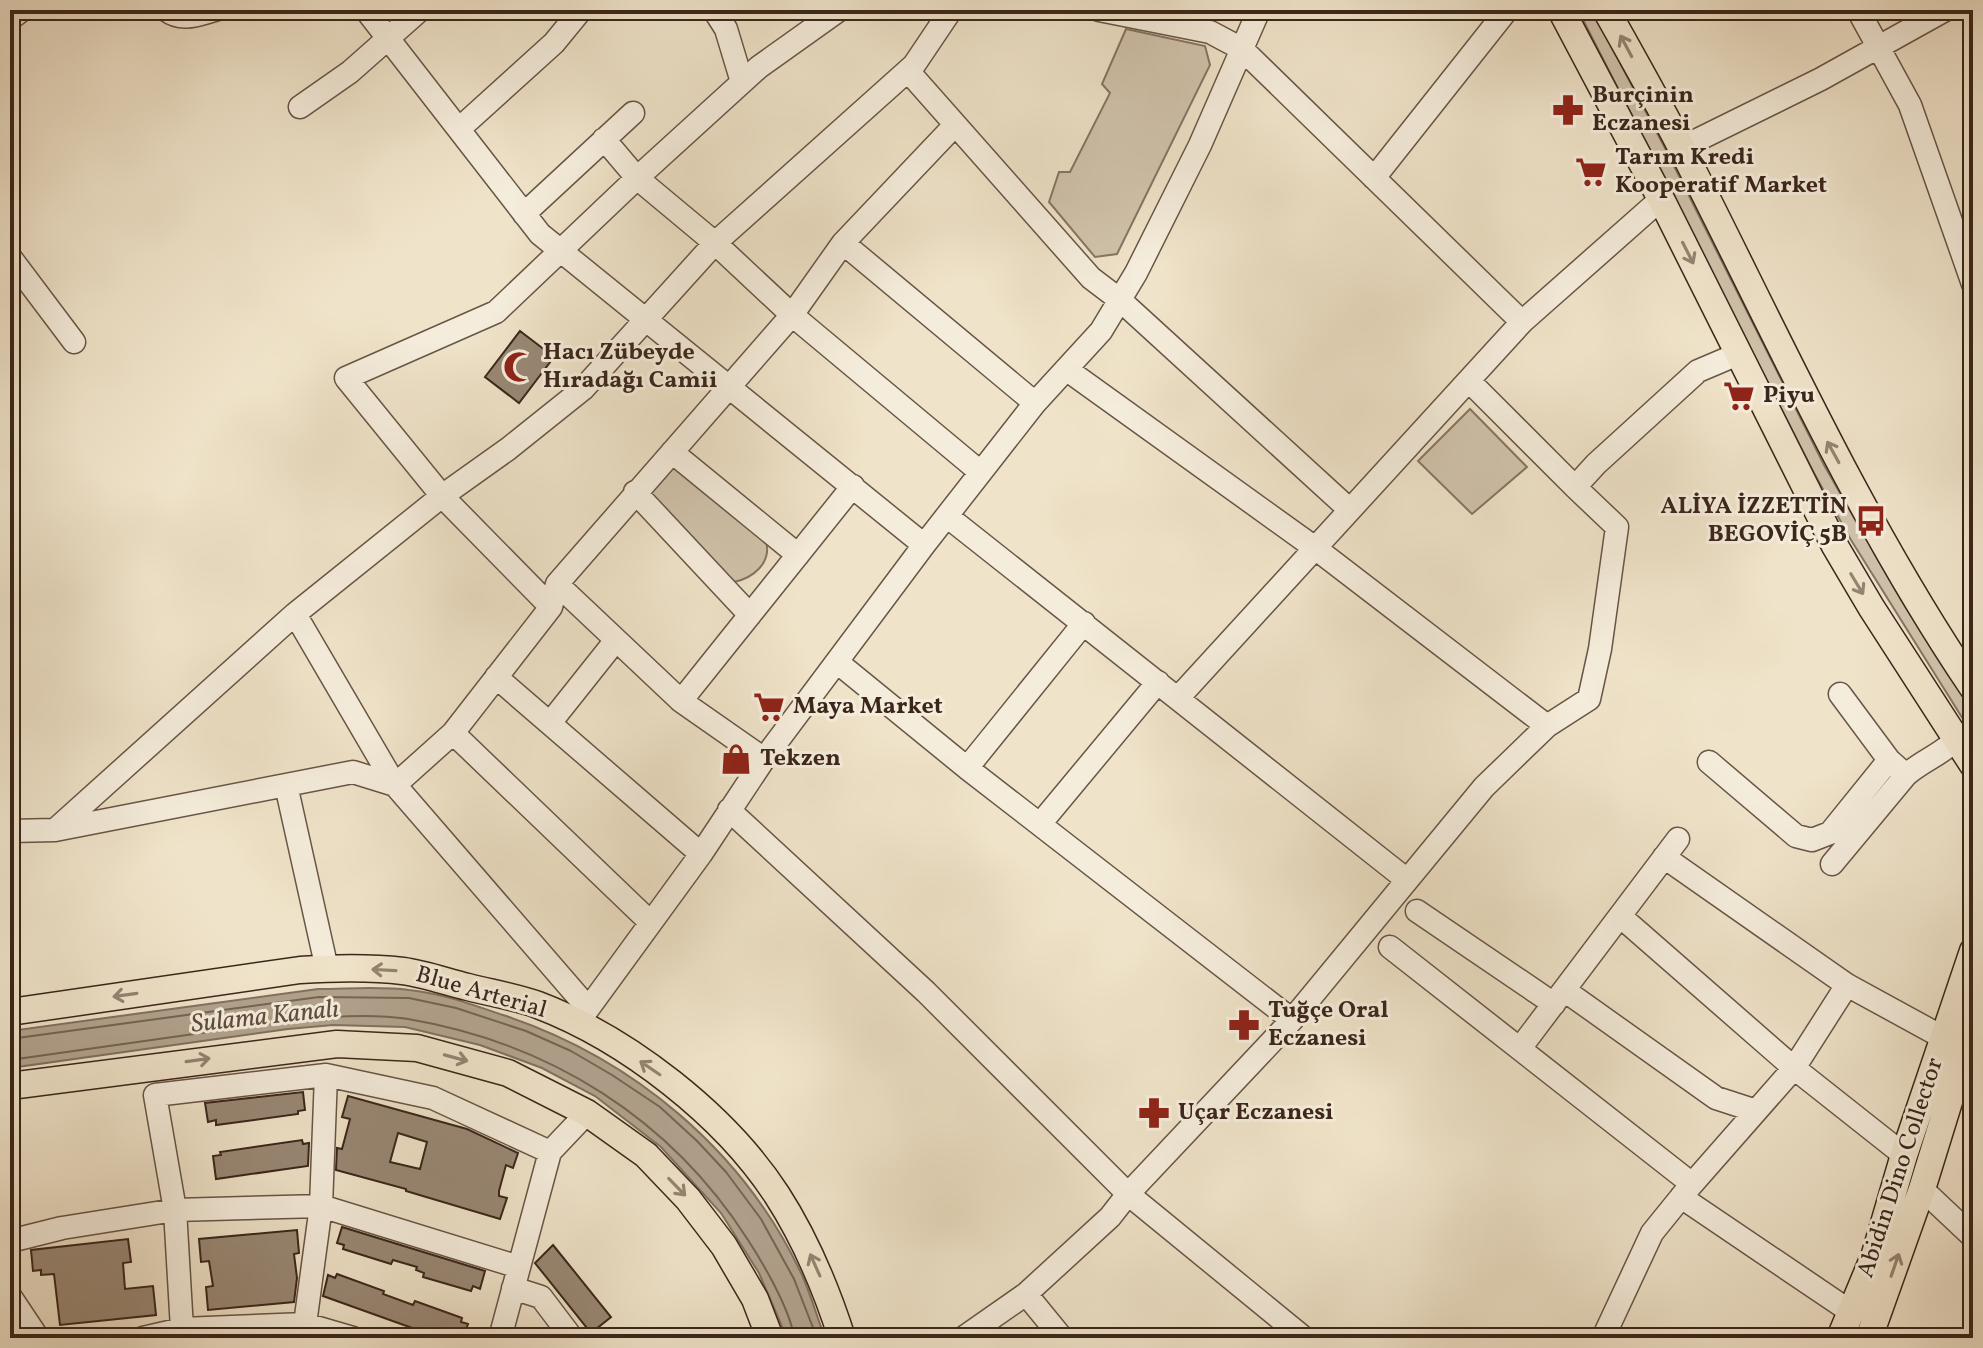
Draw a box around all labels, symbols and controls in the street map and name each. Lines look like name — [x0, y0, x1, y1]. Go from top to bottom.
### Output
one-way arrow — [1617, 34, 1633, 58]
place label: Burçinin Eczanesi — [1592, 79, 1694, 141]
pharmacy icon: Burçinin Eczanesi — [1551, 93, 1585, 127]
place label: Tarım Kredi Kooperatif Market — [1615, 141, 1827, 203]
supermarket icon: Tarım Kredi Kooperatif Market — [1574, 155, 1608, 189]
one-way arrow — [1680, 240, 1696, 264]
place label: Hacı Zübeyde Hıradağı Camii — [543, 336, 718, 398]
mosque icon: Hacı Zübeyde Hıradağı Camii — [502, 350, 536, 384]
supermarket icon: Piyu — [1722, 379, 1756, 413]
place label: Piyu — [1763, 379, 1815, 413]
one-way arrow — [1825, 440, 1840, 464]
place label: ALİYA İZZETTİN BEGOVİÇ 5B — [1661, 490, 1847, 552]
bus stop icon: ALİYA İZZETTİN BEGOVİÇ 5B — [1854, 504, 1888, 538]
one-way arrow — [1849, 572, 1865, 595]
supermarket icon: Maya Market — [752, 690, 786, 724]
place label: Maya Market — [793, 690, 943, 724]
shop icon: Tekzen — [719, 742, 753, 776]
place label: Tekzen — [760, 742, 841, 776]
street label: Blue Arterial — [412, 958, 550, 1028]
one-way arrow — [371, 962, 398, 977]
one-way arrow — [113, 988, 139, 1003]
water label: Sulama Kanalı — [189, 991, 341, 1043]
place label: Tuğçe Oral Eczanesi — [1268, 994, 1389, 1056]
pharmacy icon: Tuğçe Oral Eczanesi — [1227, 1008, 1261, 1042]
one-way arrow — [442, 1051, 468, 1066]
one-way arrow — [185, 1052, 210, 1067]
street label: Abidin Dino Collector — [1849, 1054, 1953, 1282]
one-way arrow — [640, 1060, 662, 1077]
pharmacy icon: Uçar Eczanesi — [1137, 1096, 1171, 1130]
place label: Uçar Eczanesi — [1178, 1096, 1334, 1130]
one-way arrow — [667, 1177, 686, 1197]
one-way arrow — [1889, 1252, 1904, 1277]
one-way arrow — [807, 1253, 822, 1277]

